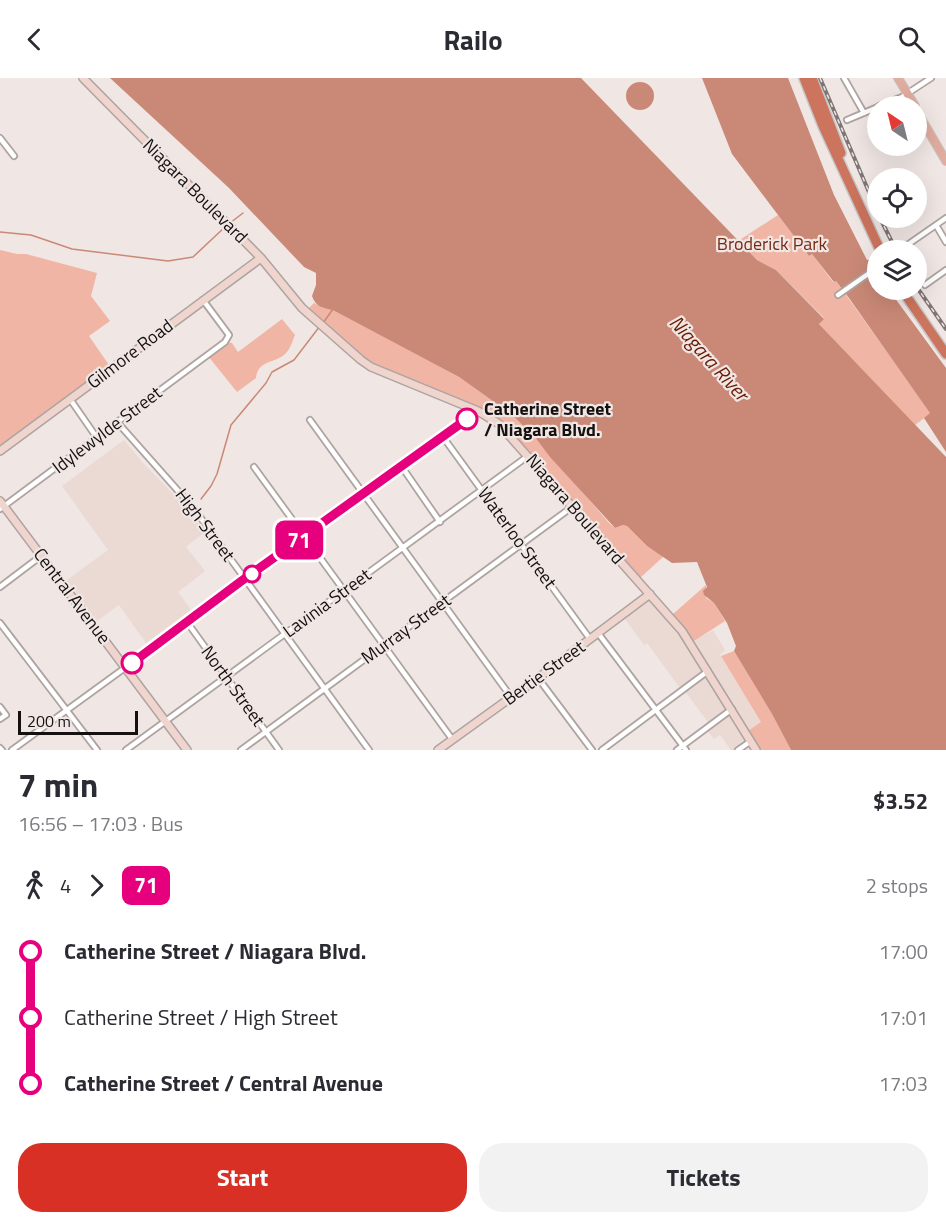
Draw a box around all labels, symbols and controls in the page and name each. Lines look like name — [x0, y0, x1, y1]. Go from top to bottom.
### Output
text: Railo — [443, 19, 503, 60]
icon: back — [18, 23, 51, 56]
icon: search — [895, 23, 928, 56]
north arrow — [867, 96, 927, 156]
map controls — [867, 96, 927, 300]
street label: Niagara Boulevard — [137, 132, 254, 249]
button: locate — [867, 168, 927, 228]
park label: Broderick Park — [717, 230, 828, 257]
button: layers — [867, 240, 927, 300]
water label: Niagara River — [662, 308, 758, 410]
street label: Gilmore Road — [81, 312, 178, 395]
street label: Idylewylde Street — [46, 379, 168, 480]
place label: Catherine Street / Niagara Blvd. — [484, 395, 611, 443]
marker: Catherine Street / Niagara Blvd. — [456, 408, 478, 430]
street label: Niagara Boulevard — [520, 447, 631, 570]
street label: Waterloo Street — [471, 481, 564, 595]
street label: High Street — [169, 482, 242, 567]
line badge: 71 — [272, 520, 326, 560]
text: 71 — [287, 524, 311, 556]
street label: Central Avenue — [27, 542, 118, 649]
street label: Lavinia Street — [277, 561, 377, 644]
unlabelled marker — [243, 565, 261, 583]
street label: Murray Street — [355, 586, 457, 670]
street label: Bertie Street — [497, 633, 591, 712]
street label: North Street — [195, 640, 272, 732]
unlabelled marker — [121, 652, 143, 674]
scale bar — [18, 708, 138, 736]
text: 200 m — [27, 709, 71, 733]
text: 7 min — [18, 760, 98, 810]
text: $3.52 — [873, 784, 928, 818]
text: 16:56 – 17:03 · Bus — [18, 808, 183, 839]
icon: walk — [18, 869, 51, 902]
icon: forward — [80, 869, 113, 902]
text: 71 — [134, 869, 158, 901]
text: 4 — [60, 870, 71, 901]
text: 2 stops — [866, 870, 928, 901]
text: Catherine Street / Niagara Blvd. — [64, 934, 366, 968]
text: 17:00 — [879, 936, 928, 967]
text: Catherine Street / High Street — [64, 1000, 338, 1034]
text: 17:01 — [879, 1002, 928, 1033]
text: Catherine Street / Central Avenue — [64, 1066, 383, 1100]
text: 17:03 — [879, 1068, 928, 1099]
button: Start — [18, 1143, 467, 1212]
button: Tickets — [479, 1143, 928, 1212]

